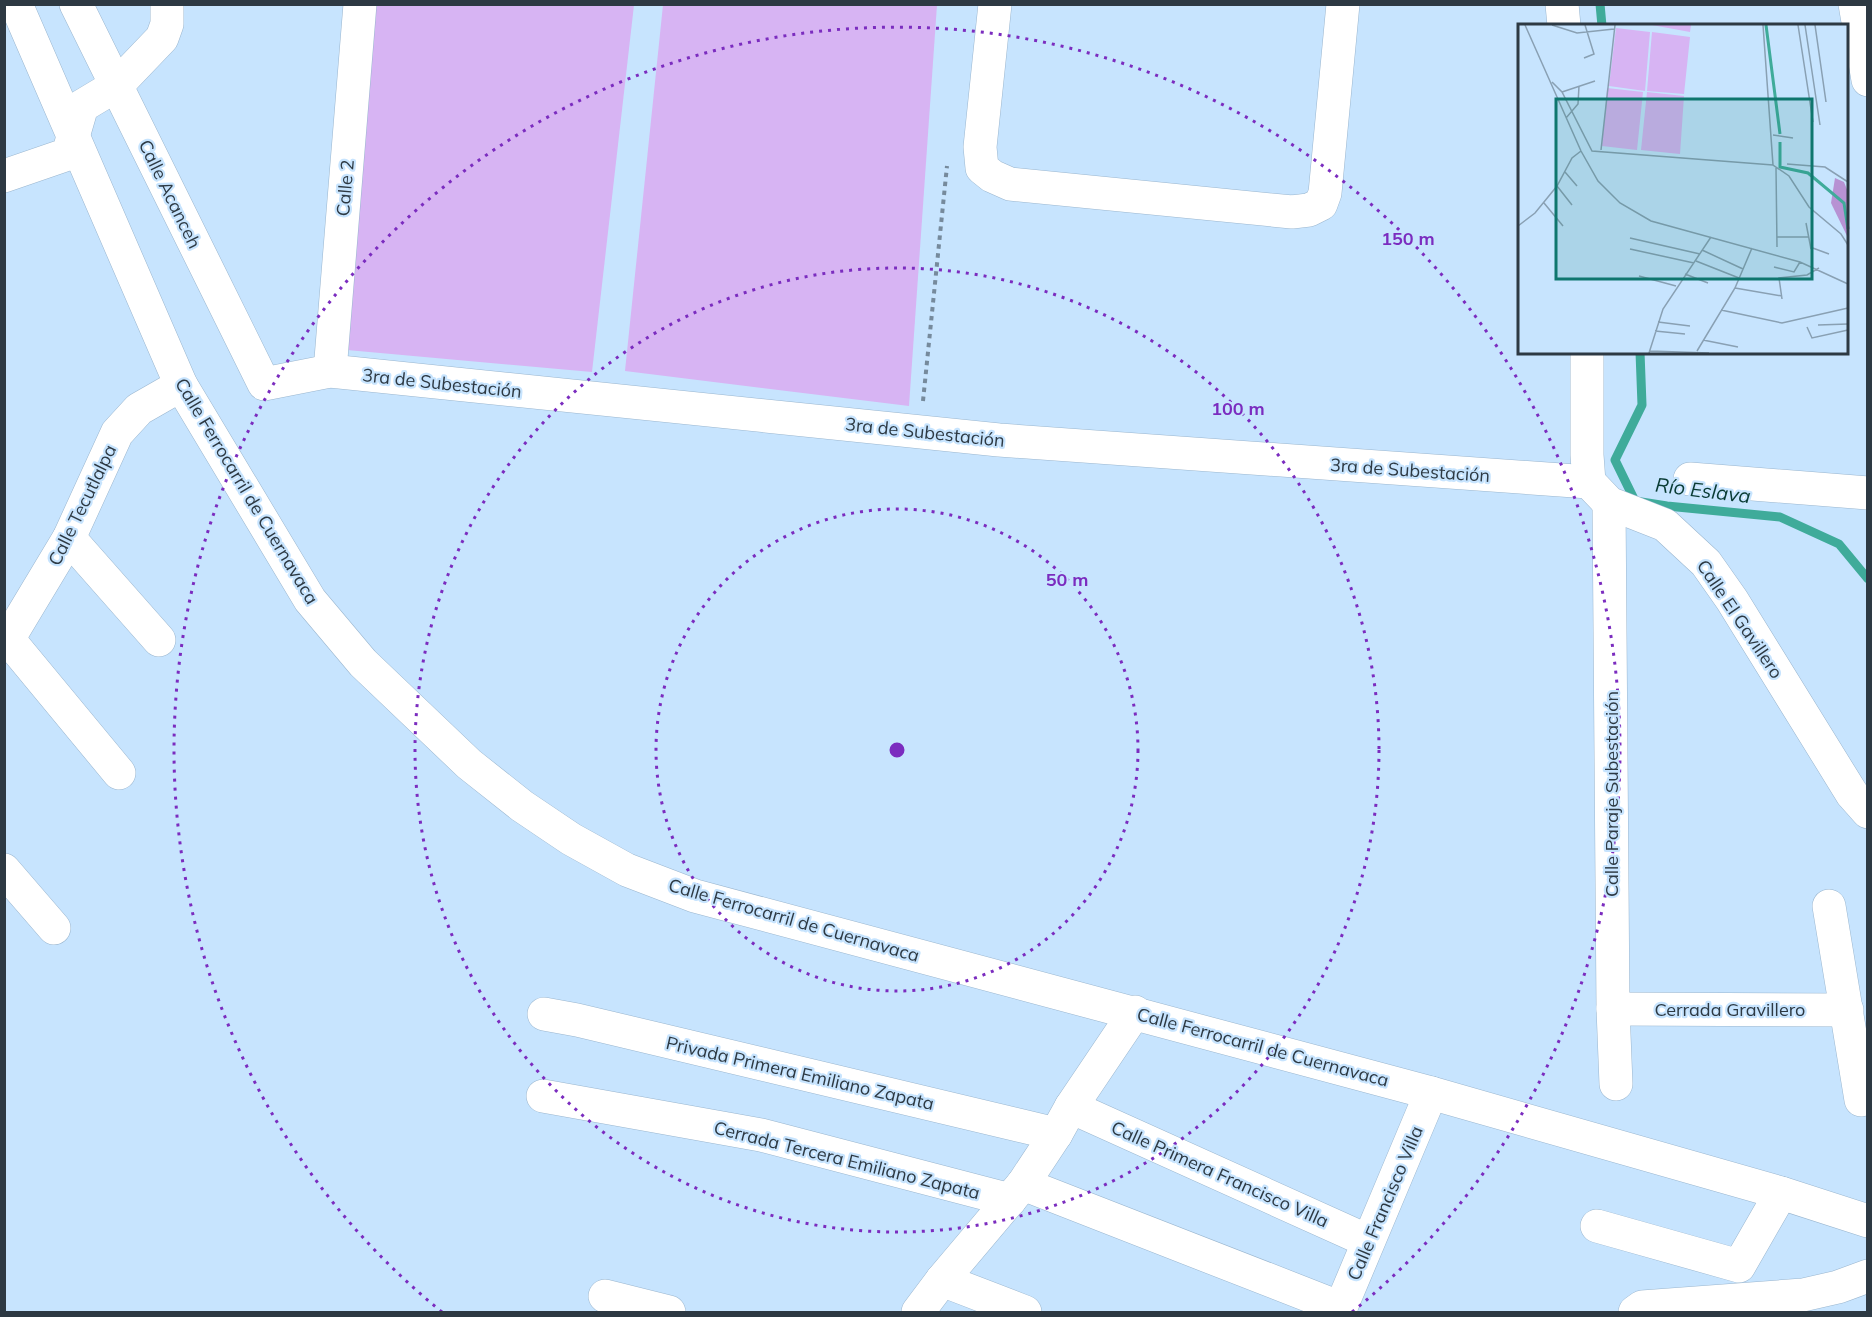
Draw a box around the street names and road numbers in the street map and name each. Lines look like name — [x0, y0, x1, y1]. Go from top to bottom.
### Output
street label: Calle Acanceh — [134, 136, 206, 252]
street label: Calle 2 — [331, 159, 359, 217]
street label: 3ra de Subestación — [361, 363, 523, 403]
street label: Calle Ferrocarril de Cuernavaca — [170, 374, 324, 608]
street label: 3ra de Subestación — [844, 412, 1006, 452]
street label: Calle Tecutlalpa — [43, 441, 121, 569]
street label: 3ra de Subestación — [1329, 453, 1491, 487]
street label: Calle El Gavillero — [1692, 555, 1788, 683]
street label: Calle Paraje Subestación — [1600, 691, 1623, 897]
street label: Calle Ferrocarril de Cuernavaca — [666, 873, 922, 967]
street label: Cerrada Gravillero — [1655, 998, 1805, 1021]
street label: Calle Ferrocarril de Cuernavaca — [1135, 1002, 1391, 1092]
street label: Privada Primera Emiliano Zapata — [664, 1031, 936, 1115]
street label: Cerrada Tercera Emiliano Zapata — [712, 1116, 982, 1204]
street label: Calle Primera Francisco Villa — [1108, 1116, 1332, 1232]
street label: Calle Francisco Villa — [1342, 1122, 1428, 1284]

